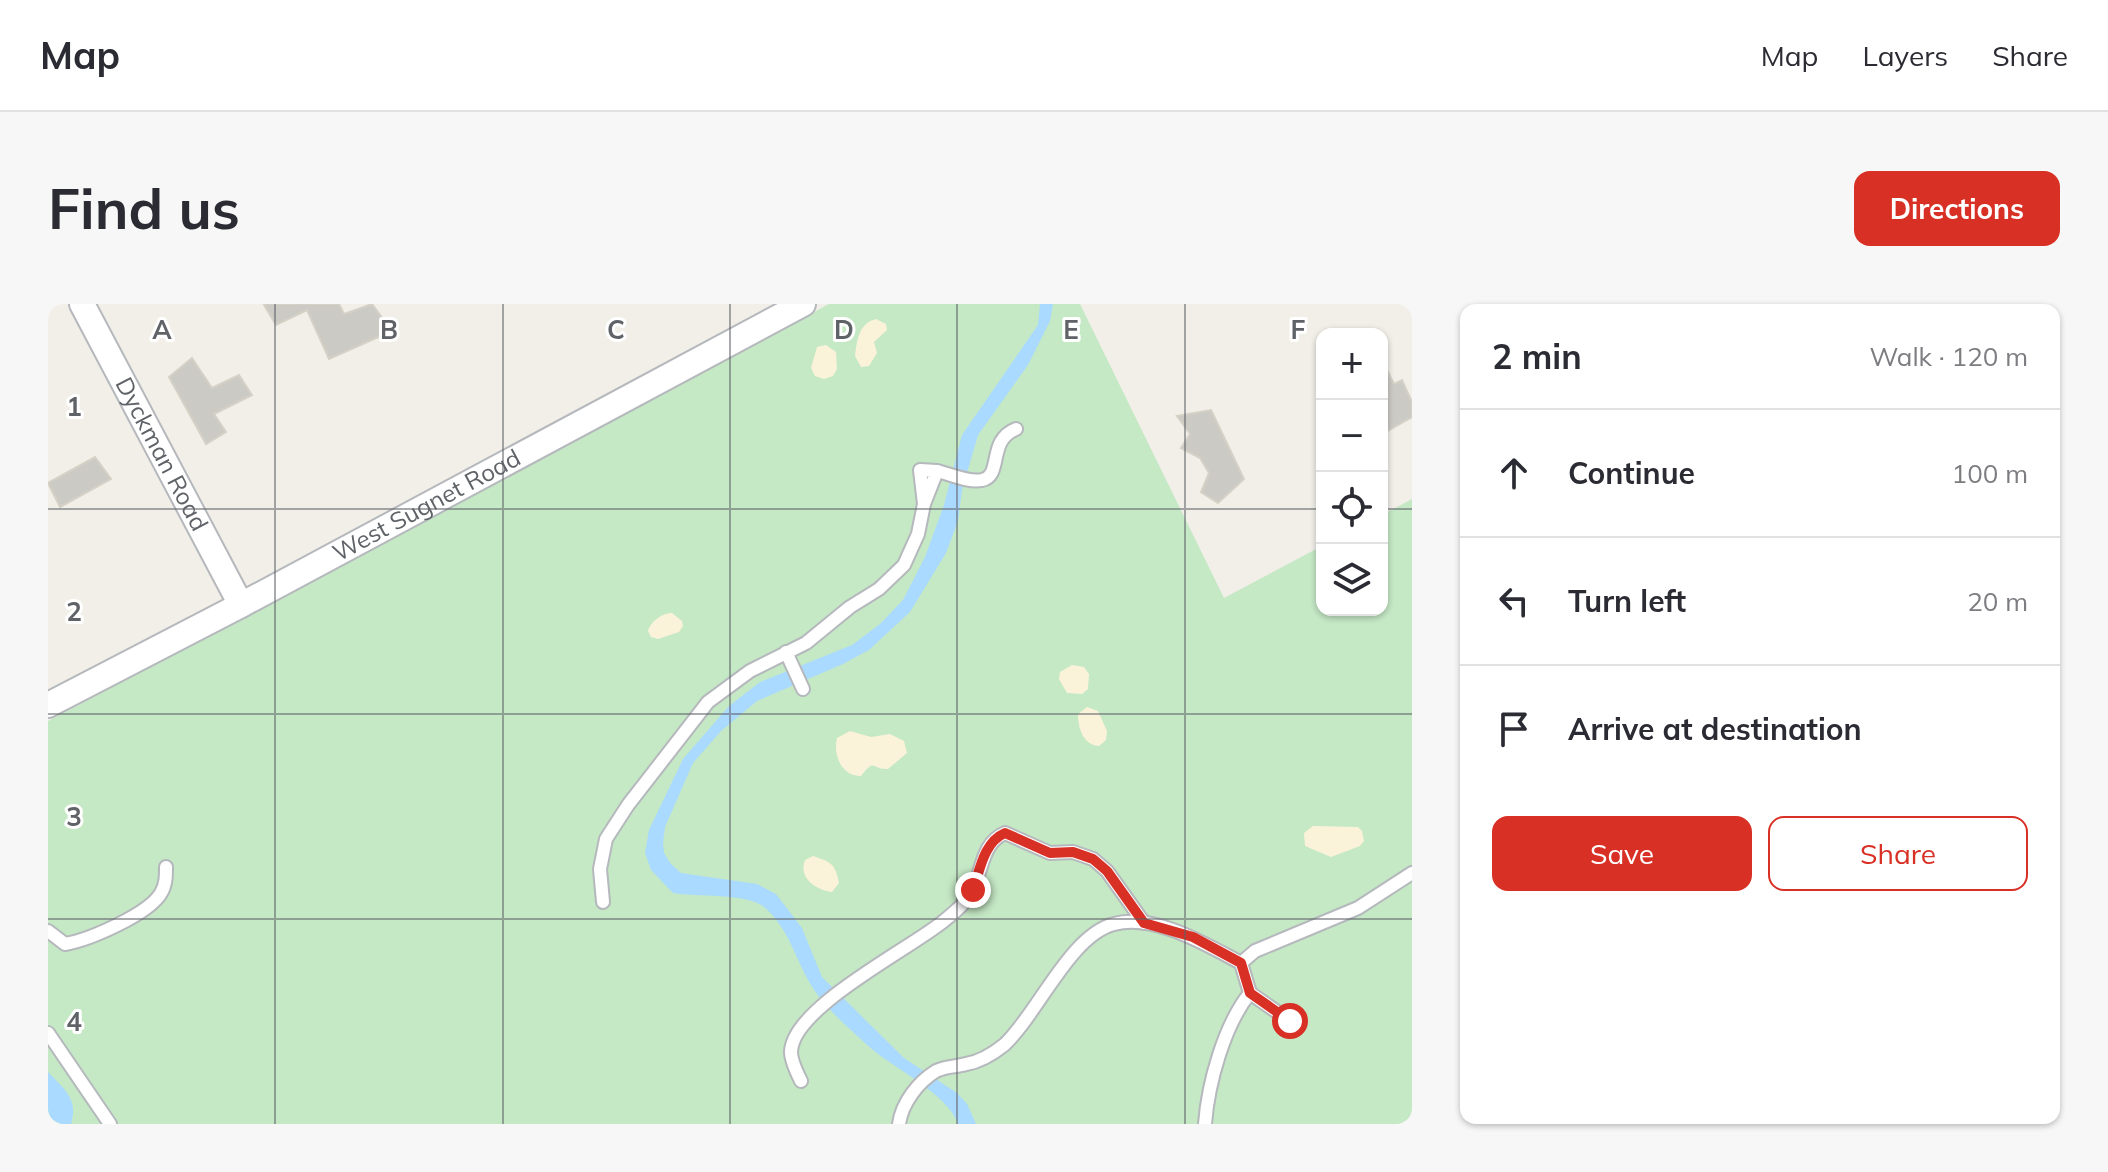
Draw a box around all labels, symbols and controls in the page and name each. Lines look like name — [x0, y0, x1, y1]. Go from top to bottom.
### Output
text: Map — [40, 31, 120, 79]
text: Map — [1761, 38, 1818, 73]
text: Layers — [1862, 38, 1948, 73]
text: Share — [1992, 38, 2068, 73]
button: Directions — [1854, 171, 2060, 246]
text: Find us — [48, 173, 240, 243]
text: A — [152, 313, 172, 346]
text: B — [380, 313, 398, 346]
text: C — [607, 313, 625, 346]
text: D — [834, 313, 854, 346]
text: E — [1063, 313, 1079, 346]
text: F — [1291, 313, 1306, 346]
map controls — [1316, 328, 1388, 616]
button: + — [1316, 328, 1388, 400]
text: 2 min — [1492, 335, 1582, 378]
text: Walk · 120 m — [1869, 340, 2028, 373]
street label: Dyckman Road — [109, 372, 215, 536]
text: 1 — [66, 390, 82, 423]
button: − — [1316, 400, 1388, 472]
street label: West Sugnet Road — [327, 442, 525, 567]
icon: ahead — [1492, 451, 1536, 495]
text: Continue — [1568, 454, 1695, 492]
text: 100 m — [1952, 457, 2028, 490]
button: locate — [1316, 472, 1388, 544]
button: layers — [1316, 544, 1388, 616]
icon: left — [1492, 579, 1536, 623]
text: Turn left — [1568, 582, 1686, 620]
text: 20 m — [1967, 585, 2028, 618]
text: 2 — [66, 595, 82, 628]
icon: arrive — [1492, 707, 1536, 751]
text: Arrive at destination — [1568, 710, 1862, 748]
text: 3 — [66, 800, 82, 833]
button: Save — [1492, 816, 1752, 891]
button: Share — [1768, 816, 2028, 891]
route end — [955, 872, 991, 908]
route start — [1272, 1003, 1308, 1039]
text: 4 — [66, 1005, 82, 1038]

